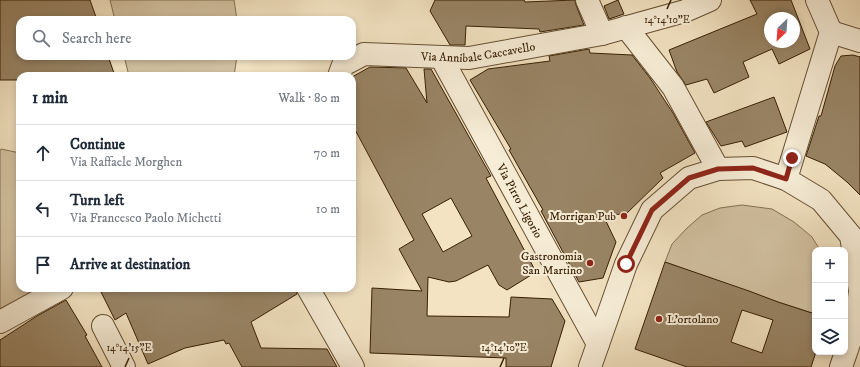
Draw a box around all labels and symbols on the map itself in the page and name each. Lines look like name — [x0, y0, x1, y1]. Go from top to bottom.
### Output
north arrow — [764, 12, 800, 48]
text: 14°14'10"E — [644, 14, 690, 26]
street label: Via Annibale Caccavello — [420, 39, 537, 66]
route end — [783, 149, 801, 167]
street label: Via Pirro Ligorio — [492, 160, 546, 241]
place label: Morrigan Pub — [549, 209, 616, 224]
marker: Morrigan Pub — [619, 211, 629, 221]
place label: Gastronomia San Martino — [521, 249, 583, 278]
route start — [617, 255, 635, 273]
marker: Gastronomia San Martino — [585, 258, 595, 268]
place label: L'ortolano — [667, 312, 718, 327]
marker: L'ortolano — [654, 314, 664, 324]
text: 14°14'15"E — [106, 342, 152, 354]
text: 14°14'10"E — [481, 342, 527, 354]

